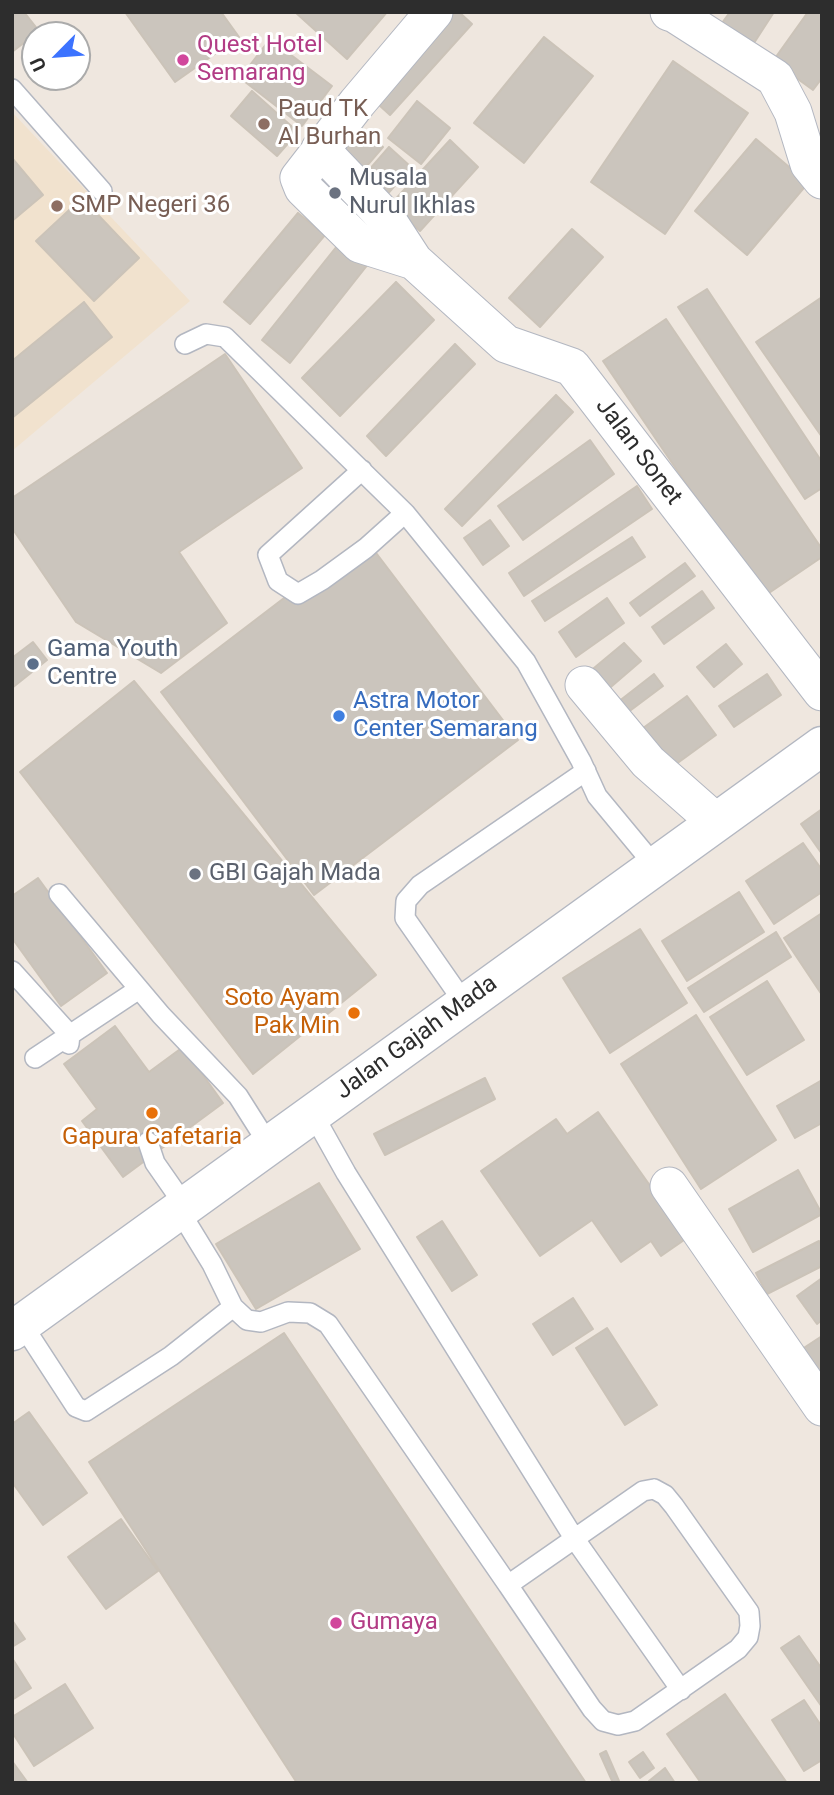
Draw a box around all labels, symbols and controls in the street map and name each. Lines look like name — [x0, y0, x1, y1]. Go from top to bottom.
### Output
north arrow — [21, 21, 91, 91]
place label: Quest Hotel Semarang — [197, 32, 323, 88]
marker: Quest Hotel Semarang — [175, 52, 191, 68]
text: U — [25, 54, 51, 75]
place label: Paud TK Al Burhan — [278, 96, 381, 152]
marker: Paud TK Al Burhan — [256, 116, 272, 132]
place label: Musala Nurul Ikhlas — [349, 165, 476, 221]
marker: Musala Nurul Ikhlas — [327, 185, 343, 201]
place label: SMP Negeri 36 — [71, 192, 230, 220]
marker: SMP Negeri 36 — [49, 198, 65, 214]
street label: Jalan Sonet — [589, 393, 687, 511]
place label: Gama Youth Centre — [47, 636, 178, 692]
marker: Gama Youth Centre — [25, 656, 41, 672]
place label: Astra Motor Center Semarang — [353, 688, 538, 744]
marker: Astra Motor Center Semarang — [331, 708, 347, 724]
place label: GBI Gajah Mada — [209, 860, 381, 888]
marker: GBI Gajah Mada — [187, 866, 203, 882]
street label: Jalan Gajah Mada — [331, 970, 503, 1106]
place label: Soto Ayam Pak Min — [224, 985, 340, 1041]
marker: Soto Ayam Pak Min — [346, 1005, 362, 1021]
marker: Gapura Cafetaria — [144, 1105, 160, 1121]
place label: Gapura Cafetaria — [62, 1124, 242, 1152]
place label: Gumaya — [350, 1609, 438, 1637]
marker: Gumaya — [328, 1615, 344, 1631]

